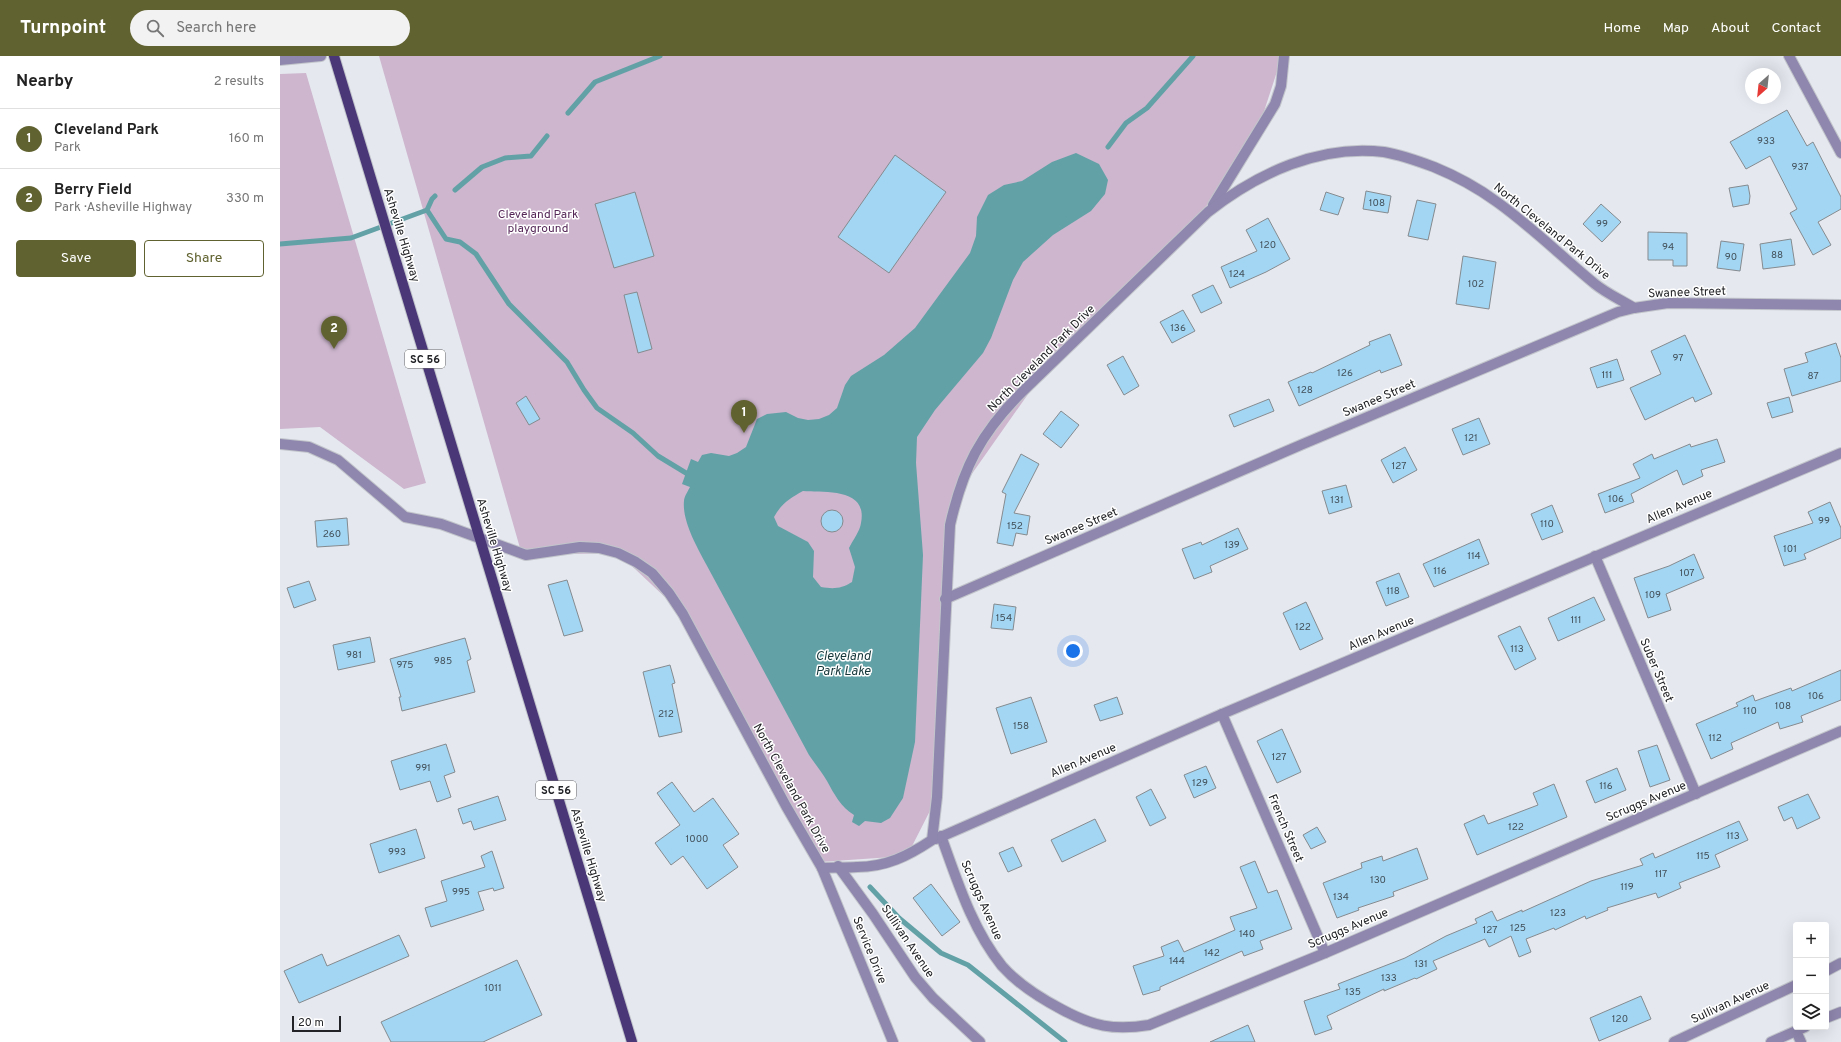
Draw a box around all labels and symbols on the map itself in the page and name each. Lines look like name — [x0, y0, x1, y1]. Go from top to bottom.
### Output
north arrow — [1745, 68, 1781, 104]
house number: 933 — [1757, 135, 1775, 148]
house number: 937 — [1791, 161, 1809, 174]
street label: North Cleveland Park Drive — [1490, 180, 1613, 284]
street label: Asheville Highway — [379, 186, 423, 284]
house number: 108 — [1369, 197, 1385, 210]
park label: Cleveland Park playground — [498, 207, 578, 237]
house number: 99 — [1596, 218, 1608, 231]
house number: 120 — [1260, 239, 1276, 252]
house number: 94 — [1662, 241, 1674, 254]
house number: 88 — [1771, 249, 1783, 262]
house number: 90 — [1725, 251, 1737, 264]
house number: 124 — [1229, 268, 1245, 281]
house number: 102 — [1468, 278, 1484, 291]
street label: Swanee Street — [1648, 284, 1726, 302]
street label: North Cleveland Park Drive — [985, 302, 1099, 416]
pin: 2 — [321, 316, 347, 349]
house number: 136 — [1170, 322, 1186, 335]
road number: SC 56 — [405, 350, 445, 368]
house number: 97 — [1673, 352, 1683, 365]
house number: 126 — [1337, 367, 1353, 380]
house number: 111 — [1601, 369, 1613, 382]
house number: 87 — [1807, 370, 1819, 383]
street label: Swanee Street — [1341, 376, 1418, 421]
house number: 128 — [1297, 384, 1313, 397]
pin: 1 — [731, 400, 757, 433]
house number: 121 — [1464, 432, 1478, 445]
house number: 127 — [1392, 460, 1406, 473]
street label: Allen Avenue — [1644, 486, 1715, 528]
house number: 106 — [1608, 493, 1624, 506]
house number: 131 — [1330, 494, 1344, 507]
street label: Asheville Highway — [472, 496, 516, 594]
street label: Swanee Street — [1043, 504, 1120, 549]
house number: 99 — [1818, 515, 1830, 528]
house number: 110 — [1540, 518, 1554, 531]
house number: 152 — [1007, 520, 1023, 533]
house number: 260 — [323, 528, 341, 541]
house number: 139 — [1224, 539, 1240, 552]
house number: 101 — [1783, 543, 1797, 556]
house number: 114 — [1467, 550, 1481, 563]
house number: 116 — [1433, 565, 1447, 578]
house number: 107 — [1679, 567, 1695, 580]
house number: 118 — [1386, 585, 1400, 598]
house number: 109 — [1645, 589, 1661, 602]
house number: 154 — [996, 612, 1012, 625]
street label: Allen Avenue — [1346, 613, 1417, 655]
house number: 111 — [1570, 614, 1582, 627]
house number: 122 — [1295, 621, 1311, 634]
street label: Suber Street — [1635, 636, 1677, 705]
your location — [1063, 641, 1083, 661]
house number: 113 — [1510, 643, 1524, 656]
house number: 981 — [346, 649, 362, 662]
water label: Cleveland Park Lake — [815, 649, 871, 680]
house number: 985 — [434, 655, 452, 668]
house number: 975 — [396, 659, 414, 672]
house number: 106 — [1808, 690, 1824, 703]
house number: 108 — [1775, 700, 1791, 713]
house number: 110 — [1743, 705, 1757, 718]
house number: 212 — [658, 708, 674, 721]
house number: 158 — [1013, 720, 1029, 733]
street label: North Cleveland Park Drive — [749, 721, 833, 856]
house number: 112 — [1708, 732, 1722, 745]
street label: Allen Avenue — [1048, 740, 1119, 782]
house number: 127 — [1272, 751, 1286, 764]
house number: 991 — [415, 762, 431, 775]
house number: 129 — [1192, 777, 1208, 790]
street label: Scruggs Avenue — [1604, 778, 1689, 826]
house number: 116 — [1599, 780, 1613, 793]
road number: SC 56 — [536, 781, 576, 799]
street label: French Street — [1264, 792, 1307, 865]
street label: Asheville Highway — [566, 806, 610, 904]
house number: 122 — [1508, 821, 1524, 834]
house number: 113 — [1726, 830, 1740, 843]
house number: 1000 — [686, 833, 708, 846]
house number: 993 — [388, 846, 406, 859]
house number: 115 — [1696, 850, 1710, 863]
street label: Scruggs Avenue — [956, 858, 1006, 943]
house number: 117 — [1655, 868, 1667, 881]
house number: 130 — [1370, 874, 1386, 887]
house number: 119 — [1620, 881, 1634, 894]
house number: 995 — [452, 886, 470, 899]
house number: 134 — [1333, 891, 1349, 904]
street label: Sullivan Avenue — [877, 902, 938, 981]
street label: Scruggs Avenue — [1306, 905, 1391, 953]
house number: 123 — [1550, 907, 1566, 920]
street label: Service Drive — [848, 914, 890, 986]
house number: 125 — [1510, 922, 1526, 935]
house number: 127 — [1483, 924, 1497, 937]
house number: 140 — [1239, 928, 1255, 941]
house number: 142 — [1204, 947, 1220, 960]
house number: 144 — [1169, 955, 1185, 968]
house number: 131 — [1414, 958, 1428, 971]
house number: 133 — [1381, 972, 1397, 985]
street label: Sullivan Avenue — [1689, 978, 1772, 1028]
house number: 1011 — [484, 982, 502, 995]
house number: 135 — [1345, 986, 1361, 999]
house number: 120 — [1612, 1013, 1628, 1026]
scale bar — [292, 1014, 341, 1033]

